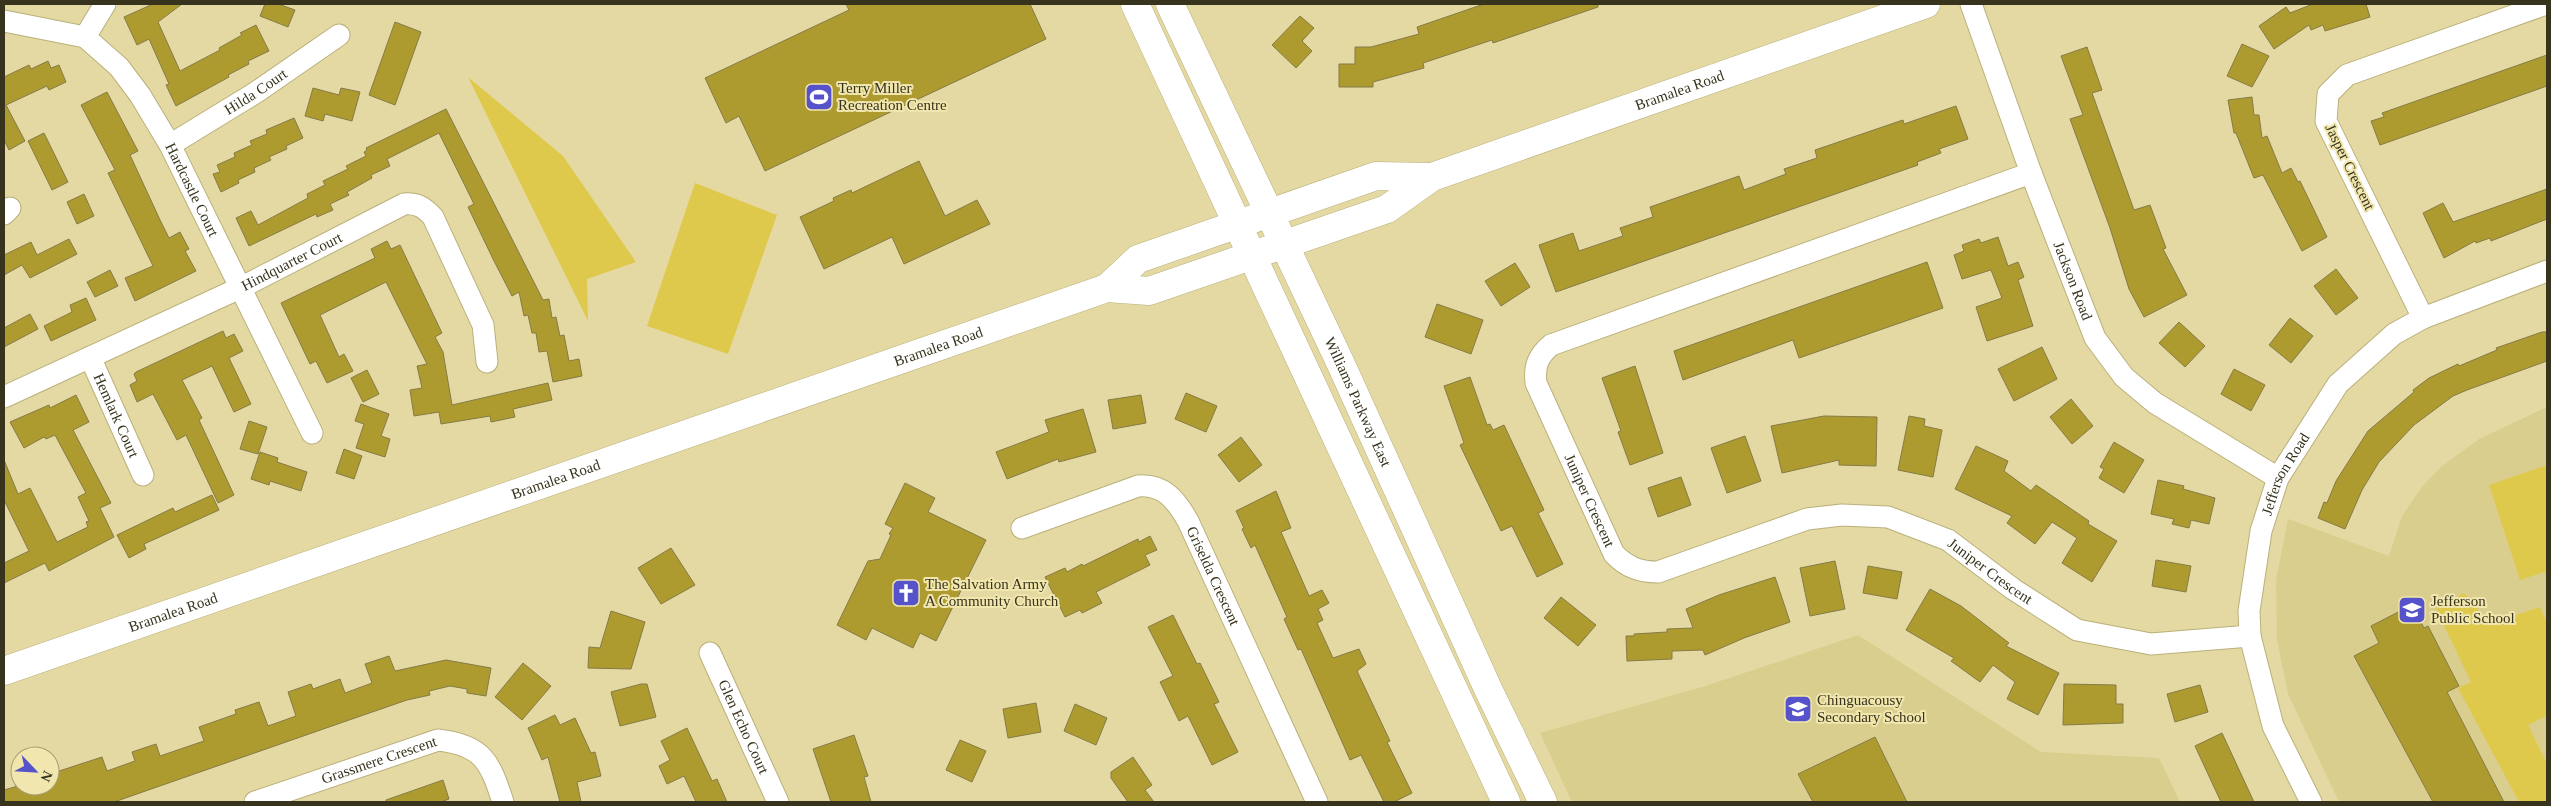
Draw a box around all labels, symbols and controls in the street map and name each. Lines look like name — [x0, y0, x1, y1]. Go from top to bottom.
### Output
street label: Hilda Court — [222, 65, 291, 118]
street label: Bramalea Road — [1633, 67, 1727, 113]
place label: Terry Miller Recreation Centre — [838, 80, 947, 113]
sports icon: Terry Miller Recreation Centre — [804, 82, 834, 112]
street label: Jasper Crescent — [2322, 121, 2378, 213]
street label: Hardcastle Court — [162, 140, 222, 240]
street label: Hindquarter Court — [239, 229, 345, 294]
street label: Jackson Road — [2050, 239, 2095, 323]
street label: Bramalea Road — [892, 324, 985, 369]
street label: Williams Parkway East — [1321, 335, 1395, 470]
street label: Hemlark Court — [90, 371, 142, 461]
street label: Jefferson Road — [2259, 430, 2313, 517]
street label: Juniper Crescent — [1561, 451, 1618, 550]
street label: Bramalea Road — [509, 456, 603, 502]
street label: Griselda Crescent — [1184, 524, 1243, 629]
street label: Juniper Crescent — [1945, 535, 2036, 608]
place label: The Salvation Army A Community Church — [925, 576, 1059, 609]
church icon: The Salvation Army A Community Church — [891, 578, 921, 608]
street label: Bramalea Road — [127, 589, 220, 635]
place label: Jefferson Public School — [2431, 593, 2515, 626]
school or university icon: Jefferson Public School — [2397, 595, 2427, 625]
street label: Glen Echo Court — [715, 677, 772, 777]
place label: Chinguacousy Secondary School — [1817, 692, 1926, 725]
school or university icon: Chinguacousy Secondary School — [1783, 694, 1813, 724]
street label: Grassmere Crescent — [319, 733, 439, 787]
north arrow — [10, 746, 60, 796]
text: N — [37, 769, 55, 784]

